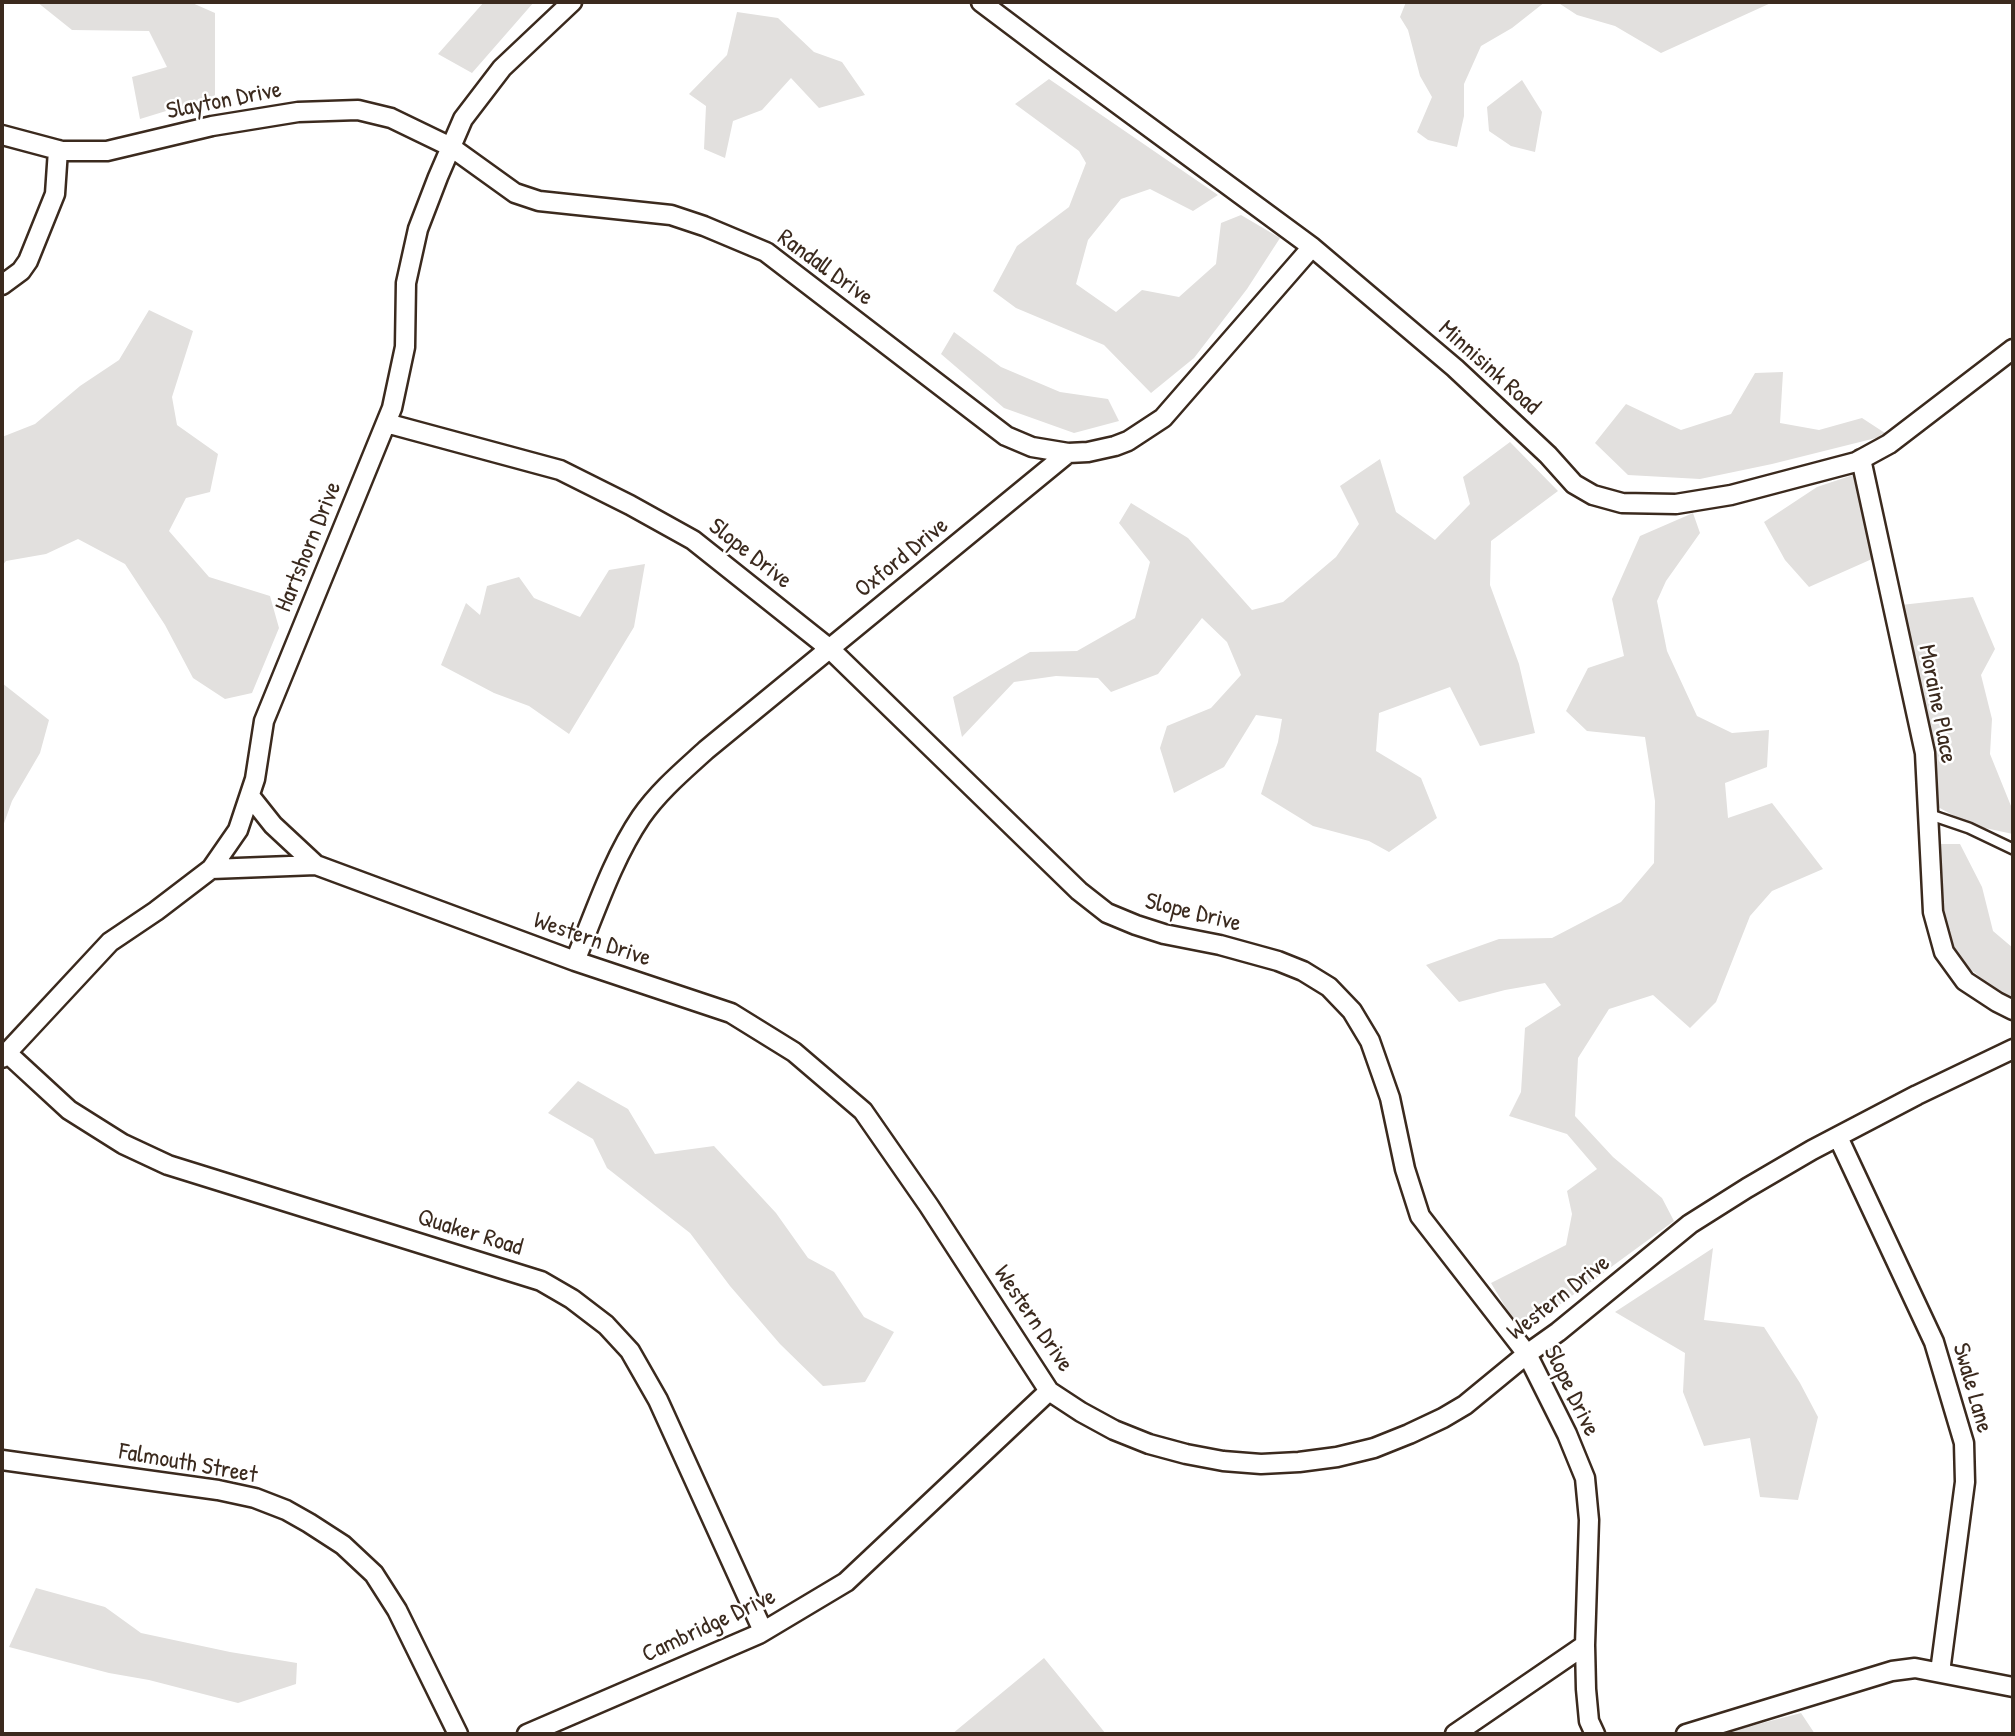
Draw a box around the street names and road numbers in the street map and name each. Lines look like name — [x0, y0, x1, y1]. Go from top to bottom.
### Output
street label: Slayton Drive — [164, 76, 284, 126]
street label: Randall Drive — [772, 224, 878, 312]
street label: Minnisink Road — [1432, 315, 1546, 421]
street label: Hartshorn Drive — [270, 478, 348, 616]
street label: Oxford Drive — [850, 512, 954, 604]
street label: Slope Drive — [703, 513, 797, 595]
street label: Moraine Place — [1911, 642, 1963, 766]
street label: Slope Drive — [1142, 887, 1244, 939]
street label: Western Drive — [530, 906, 654, 974]
street label: Quaker Road — [414, 1203, 526, 1263]
street label: Western Drive — [1502, 1249, 1616, 1347]
street label: Western Drive — [987, 1260, 1079, 1378]
street label: Swale Lane — [1946, 1340, 1998, 1436]
street label: Slope Drive — [1537, 1341, 1605, 1441]
street label: Falmouth Street — [117, 1438, 259, 1490]
street label: Cambridge Drive — [638, 1583, 780, 1669]

